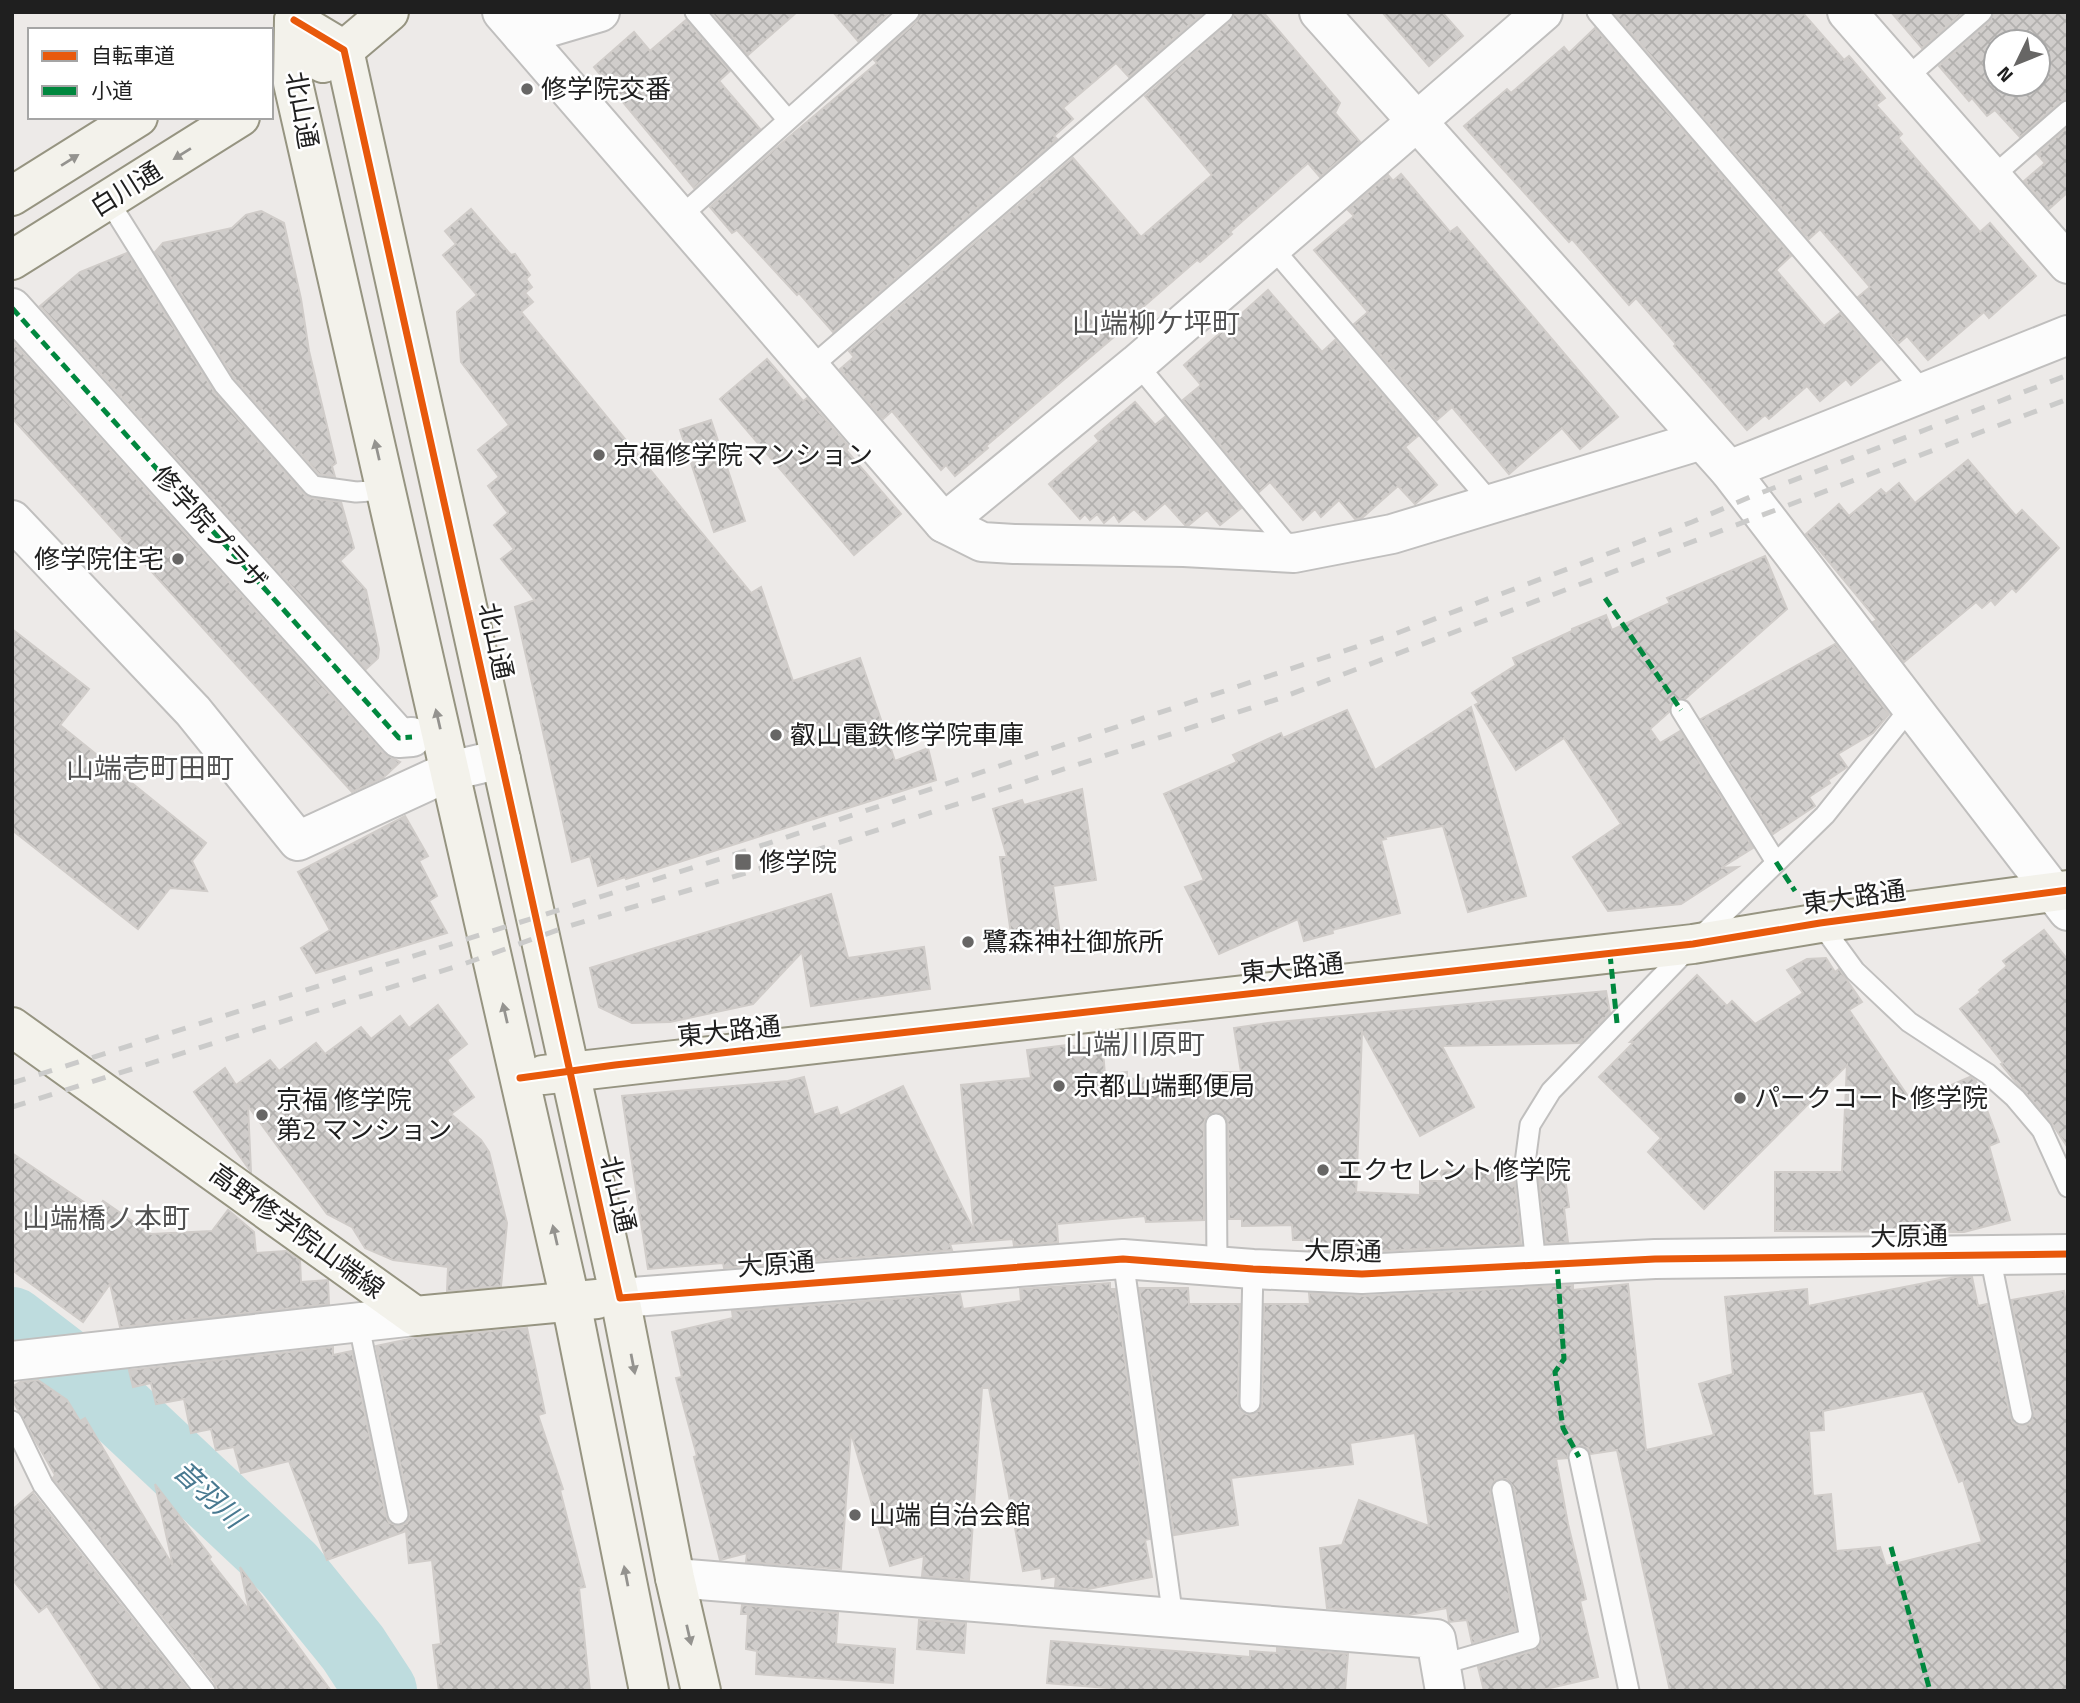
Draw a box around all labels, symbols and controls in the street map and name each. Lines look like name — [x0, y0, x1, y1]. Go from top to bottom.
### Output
legend — [28, 28, 273, 119]
north arrow — [1982, 28, 2052, 98]
text: 自転車道 — [91, 39, 175, 71]
text: N — [1989, 60, 2019, 90]
street label: 北山通 — [277, 68, 328, 152]
place label: 修学院交番 — [541, 69, 671, 108]
text: 小道 — [91, 74, 133, 106]
marker: 修学院交番 — [519, 81, 535, 97]
one-way arrow — [172, 147, 192, 160]
street label: 白川通 — [82, 151, 169, 226]
one-way arrow — [60, 154, 80, 167]
district label: 山端柳ケ坪町 — [1072, 301, 1240, 344]
place label: 京福修学院マンション — [613, 435, 873, 474]
one-way arrow — [371, 439, 382, 461]
marker: 京福修学院マンション — [591, 447, 607, 463]
street label: 修学院プラザ — [144, 457, 277, 599]
place label: 修学院住宅 — [34, 539, 164, 578]
marker: 修学院住宅 — [170, 551, 186, 567]
street label: 北山通 — [469, 599, 524, 683]
one-way arrow — [432, 708, 443, 730]
place label: 叡山電鉄修学院車庫 — [790, 715, 1024, 754]
marker: 叡山電鉄修学院車庫 — [768, 727, 784, 743]
district label: 山端壱町田町 — [66, 746, 234, 789]
place label: 修学院 — [759, 842, 837, 881]
marker: 修学院 — [733, 852, 753, 872]
street label: 東大路通 — [1800, 870, 1908, 923]
place label: 鷺森神社御旅所 — [982, 922, 1164, 961]
marker: 鷺森神社御旅所 — [960, 934, 976, 950]
street label: 東大路通 — [1238, 943, 1346, 992]
one-way arrow — [499, 1002, 510, 1024]
street label: 東大路通 — [675, 1006, 783, 1055]
district label: 山端川原町 — [1065, 1022, 1205, 1065]
place label: 京都山端郵便局 — [1073, 1066, 1255, 1105]
marker: 京都山端郵便局 — [1051, 1078, 1067, 1094]
place label: パークコート修学院 — [1754, 1078, 1988, 1117]
place label: 京福 修学院 第2 マンション — [276, 1080, 452, 1149]
marker: パークコート修学院 — [1732, 1090, 1748, 1106]
marker: 京福 修学院 第2 マンション — [254, 1107, 270, 1123]
place label: エクセレント修学院 — [1337, 1150, 1571, 1189]
street label: 北山通 — [591, 1151, 646, 1236]
street label: 高野修学院山端線 — [202, 1154, 393, 1308]
marker: エクセレント修学院 — [1315, 1162, 1331, 1178]
district label: 山端橋ノ本町 — [22, 1196, 190, 1239]
street label: 大原通 — [1870, 1215, 1948, 1256]
one-way arrow — [549, 1224, 560, 1246]
street label: 大原通 — [1304, 1230, 1382, 1271]
street label: 大原通 — [736, 1241, 816, 1286]
one-way arrow — [627, 1354, 638, 1376]
water label: 音羽川 — [164, 1449, 257, 1540]
place label: 山端 自治会館 — [869, 1495, 1031, 1534]
marker: 山端 自治会館 — [847, 1507, 863, 1523]
one-way arrow — [620, 1565, 631, 1587]
one-way arrow — [684, 1624, 695, 1646]

